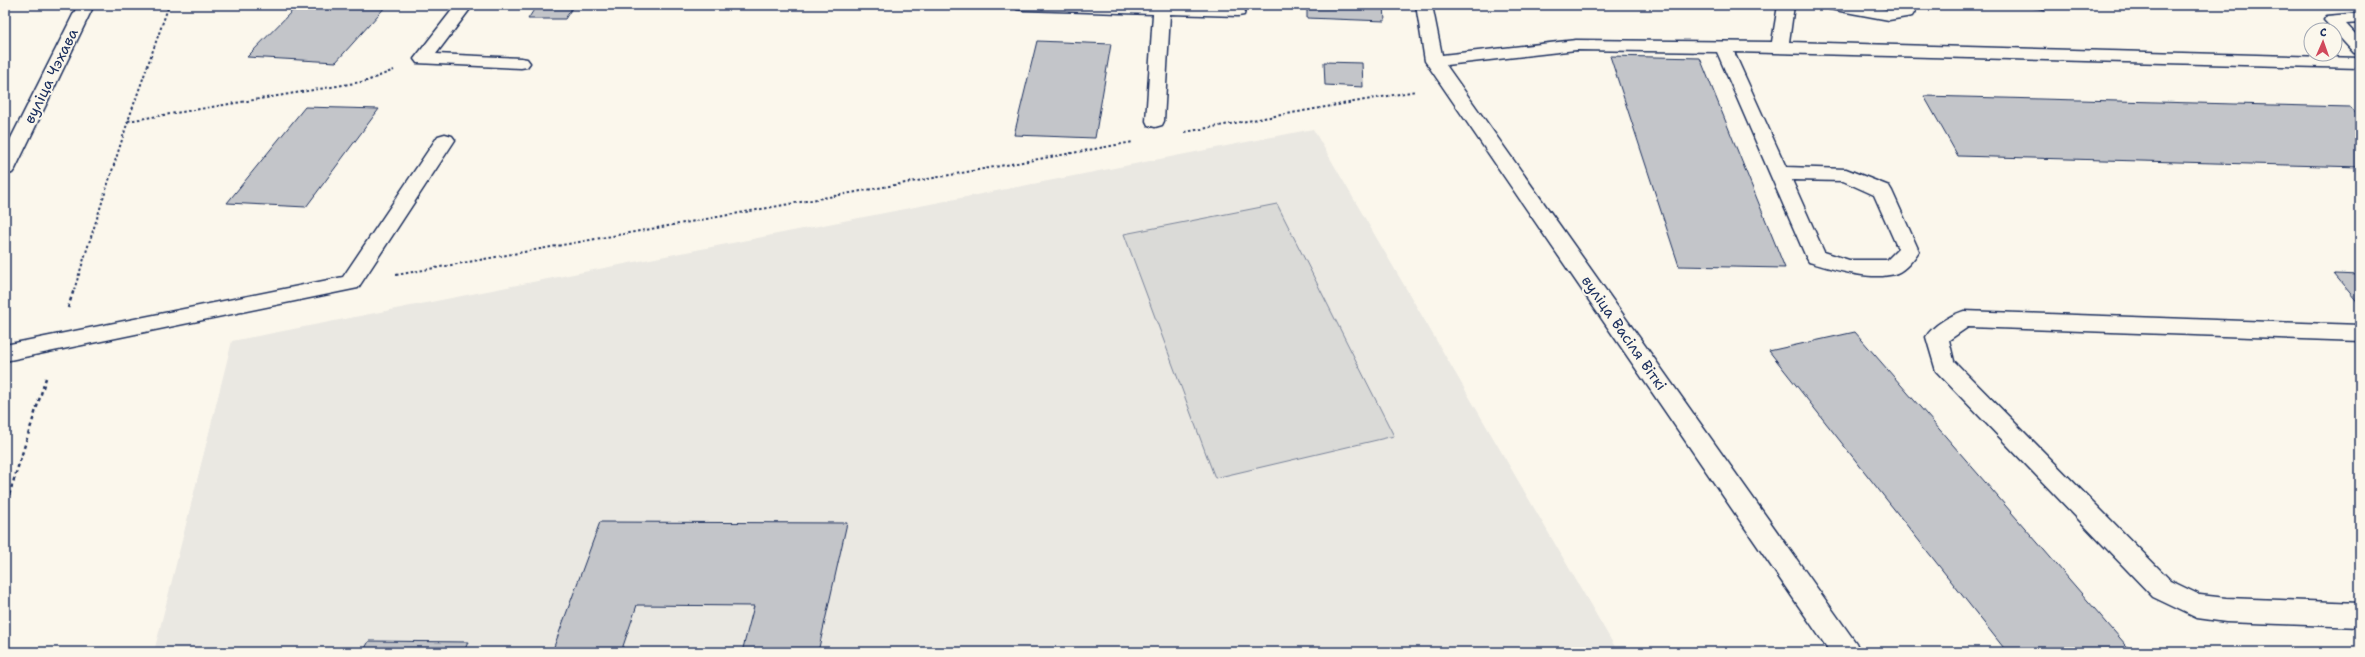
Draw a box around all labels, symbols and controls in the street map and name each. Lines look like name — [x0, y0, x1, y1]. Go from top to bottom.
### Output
north arrow — [2303, 22, 2343, 62]
street label: вуліца Чэхава — [19, 24, 83, 127]
text: С — [2320, 25, 2327, 40]
street label: вуліца Васіля Віткі — [1577, 272, 1671, 394]

